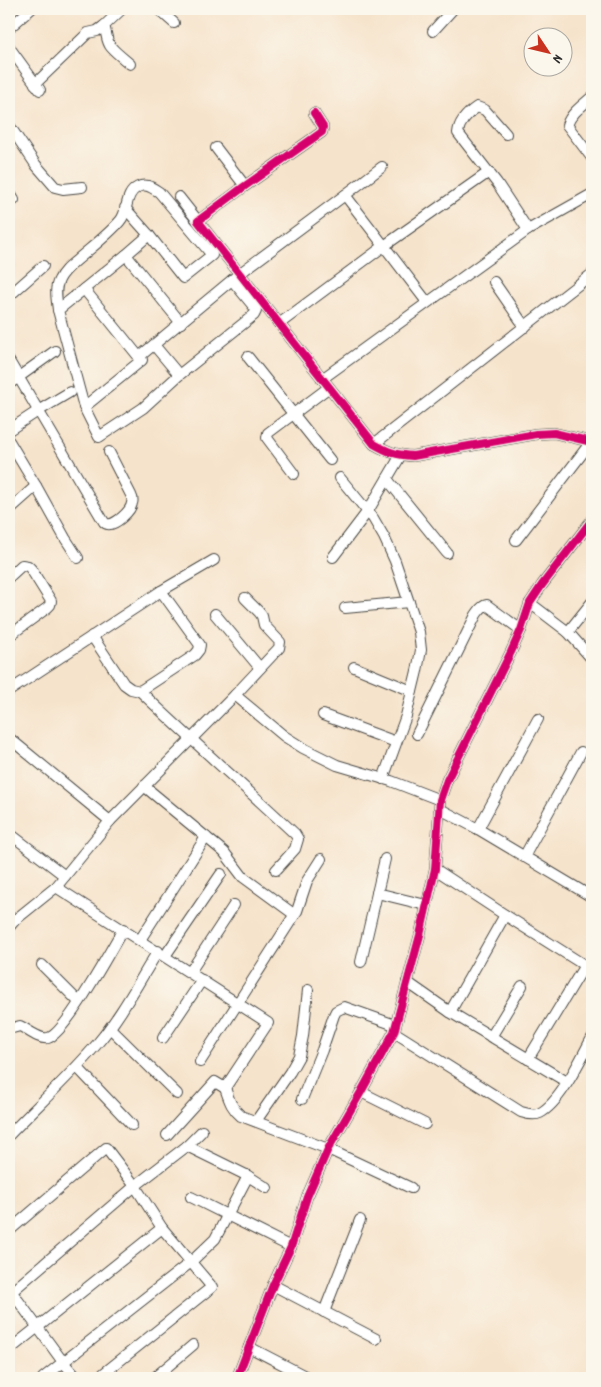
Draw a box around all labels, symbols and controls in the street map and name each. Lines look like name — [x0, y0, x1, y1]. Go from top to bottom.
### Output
north arrow — [524, 28, 574, 78]
text: N — [547, 50, 567, 67]

